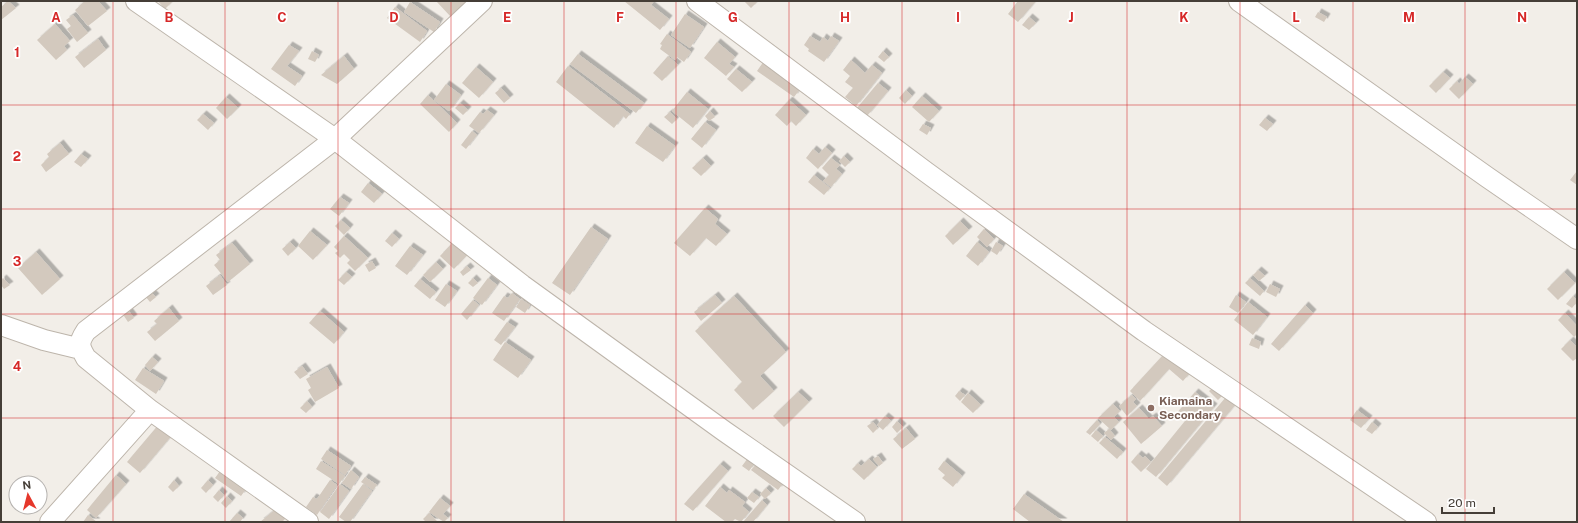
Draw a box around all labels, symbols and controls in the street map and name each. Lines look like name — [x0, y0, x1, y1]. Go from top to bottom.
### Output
text: A — [51, 10, 61, 25]
text: B — [165, 10, 174, 25]
text: C — [277, 10, 287, 25]
text: D — [389, 10, 399, 25]
text: E — [503, 10, 511, 25]
text: F — [616, 10, 624, 25]
text: G — [728, 10, 738, 25]
text: H — [840, 10, 850, 25]
text: I — [956, 10, 960, 25]
text: J — [1068, 10, 1074, 25]
text: K — [1179, 10, 1189, 25]
text: L — [1292, 10, 1300, 25]
text: M — [1403, 10, 1415, 25]
text: N — [1517, 10, 1527, 25]
text: 1 — [14, 45, 20, 60]
text: 2 — [13, 149, 21, 164]
text: 3 — [13, 254, 22, 269]
text: 4 — [13, 359, 22, 374]
place label: Kiamaina Secondary — [1159, 394, 1221, 422]
marker: Kiamaina Secondary — [1146, 403, 1156, 413]
north arrow — [8, 475, 48, 515]
text: N — [22, 479, 32, 492]
scale bar — [1442, 489, 1494, 515]
text: 20 m — [1448, 496, 1476, 510]

